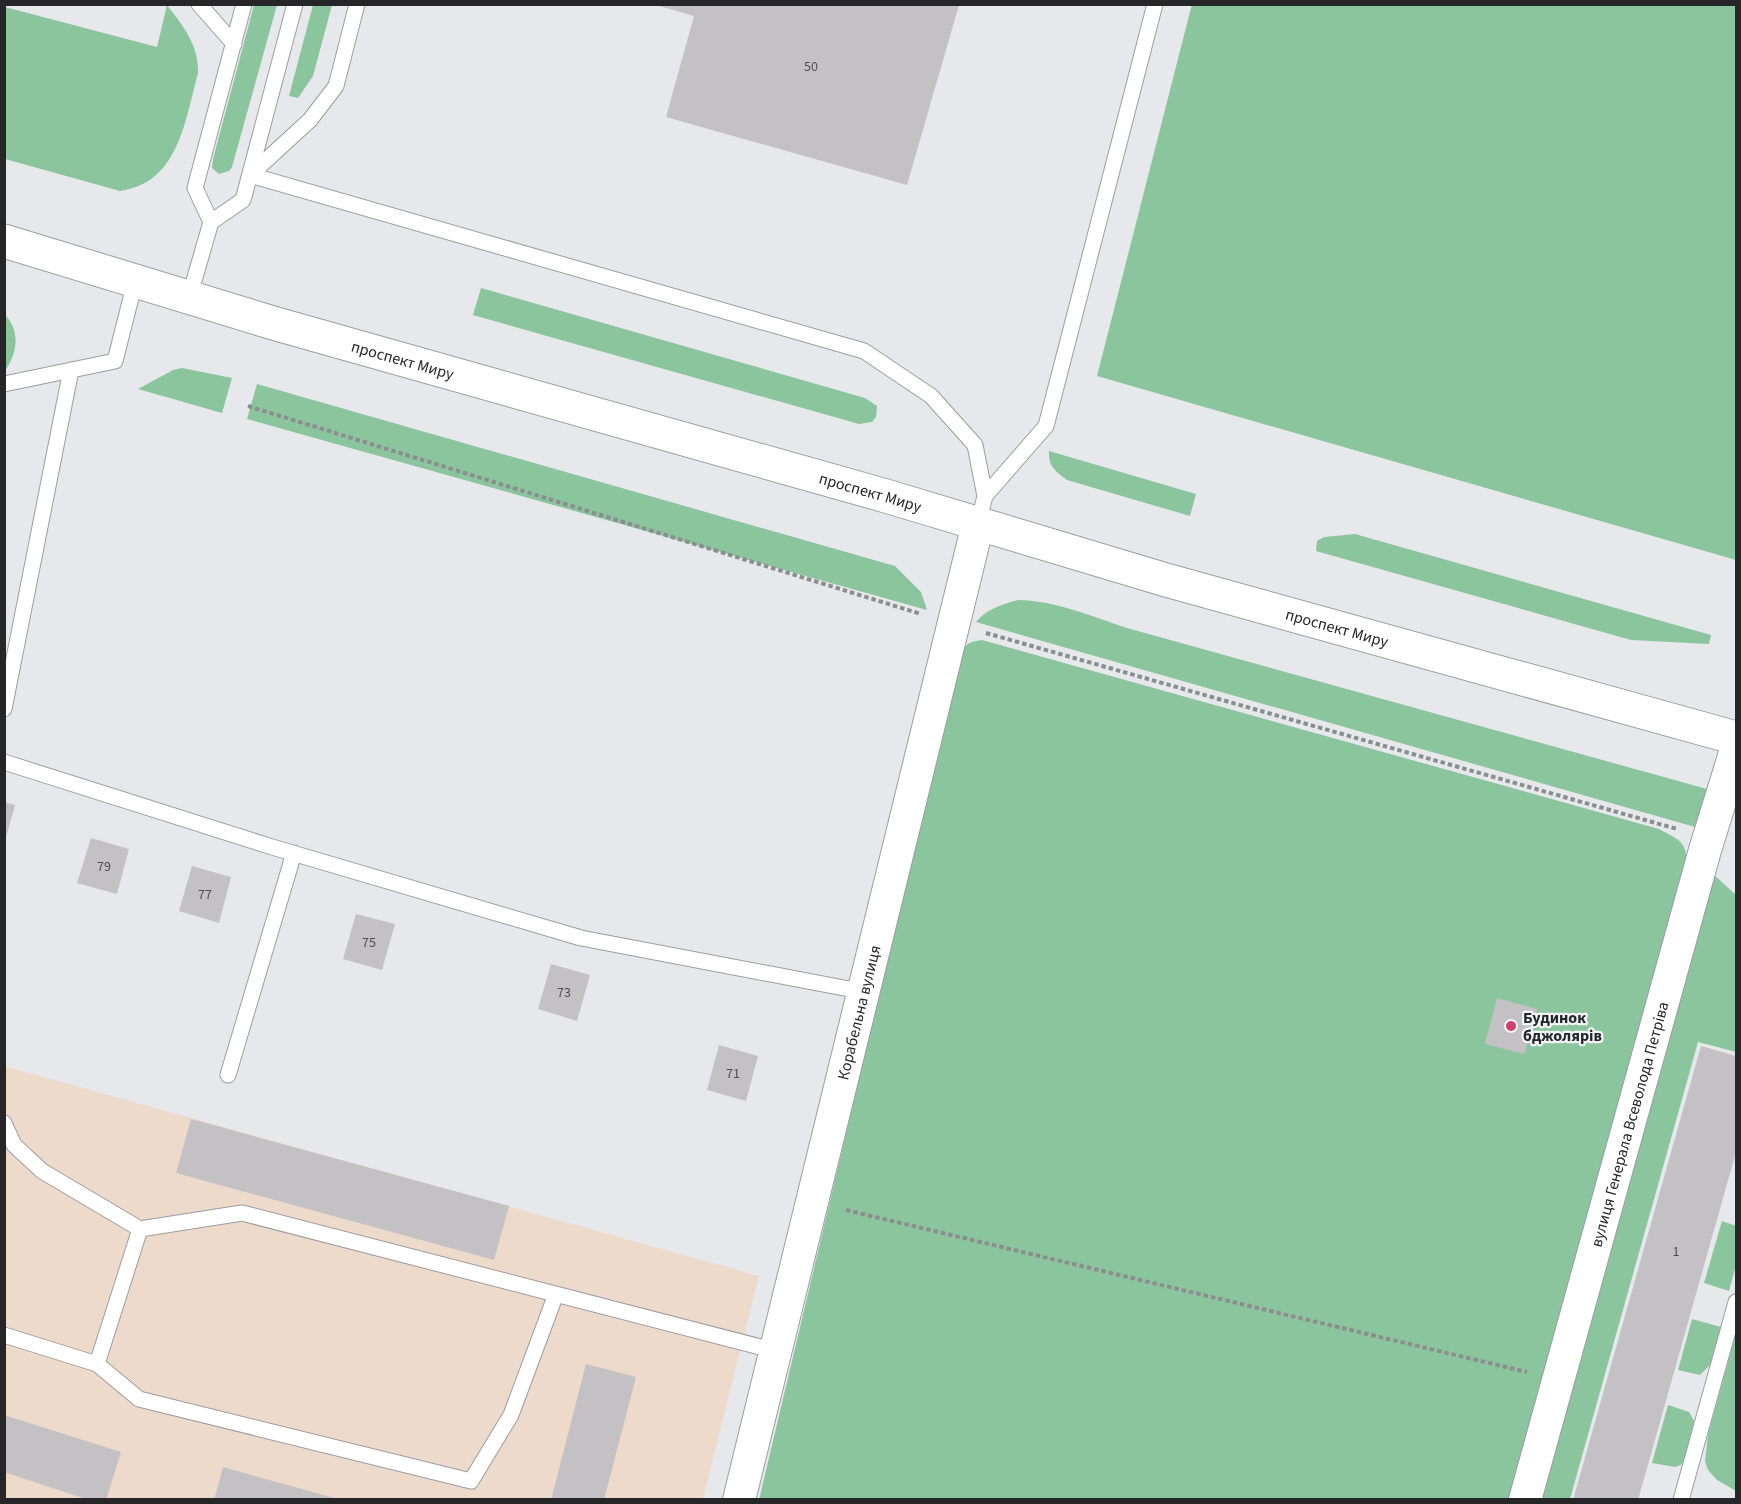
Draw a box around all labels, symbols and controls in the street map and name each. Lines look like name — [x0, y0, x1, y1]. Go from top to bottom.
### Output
house number: 50 — [804, 57, 818, 77]
street label: проспект Миру — [349, 336, 457, 386]
street label: проспект Миру — [816, 468, 925, 518]
street label: проспект Миру — [1283, 604, 1391, 653]
house number: 79 — [97, 857, 111, 877]
house number: 77 — [198, 885, 212, 905]
house number: 75 — [362, 933, 376, 953]
street label: Корабельна вулиця — [832, 943, 886, 1082]
house number: 73 — [557, 983, 571, 1003]
street label: вулиця Генерала Всеволода Петріва — [1586, 999, 1675, 1250]
place label: Будинок бджолярів — [1523, 1007, 1602, 1047]
marker: Будинок бджолярів — [1504, 1019, 1518, 1033]
house number: 71 — [726, 1064, 740, 1084]
house number: 1 — [1673, 1242, 1680, 1262]

